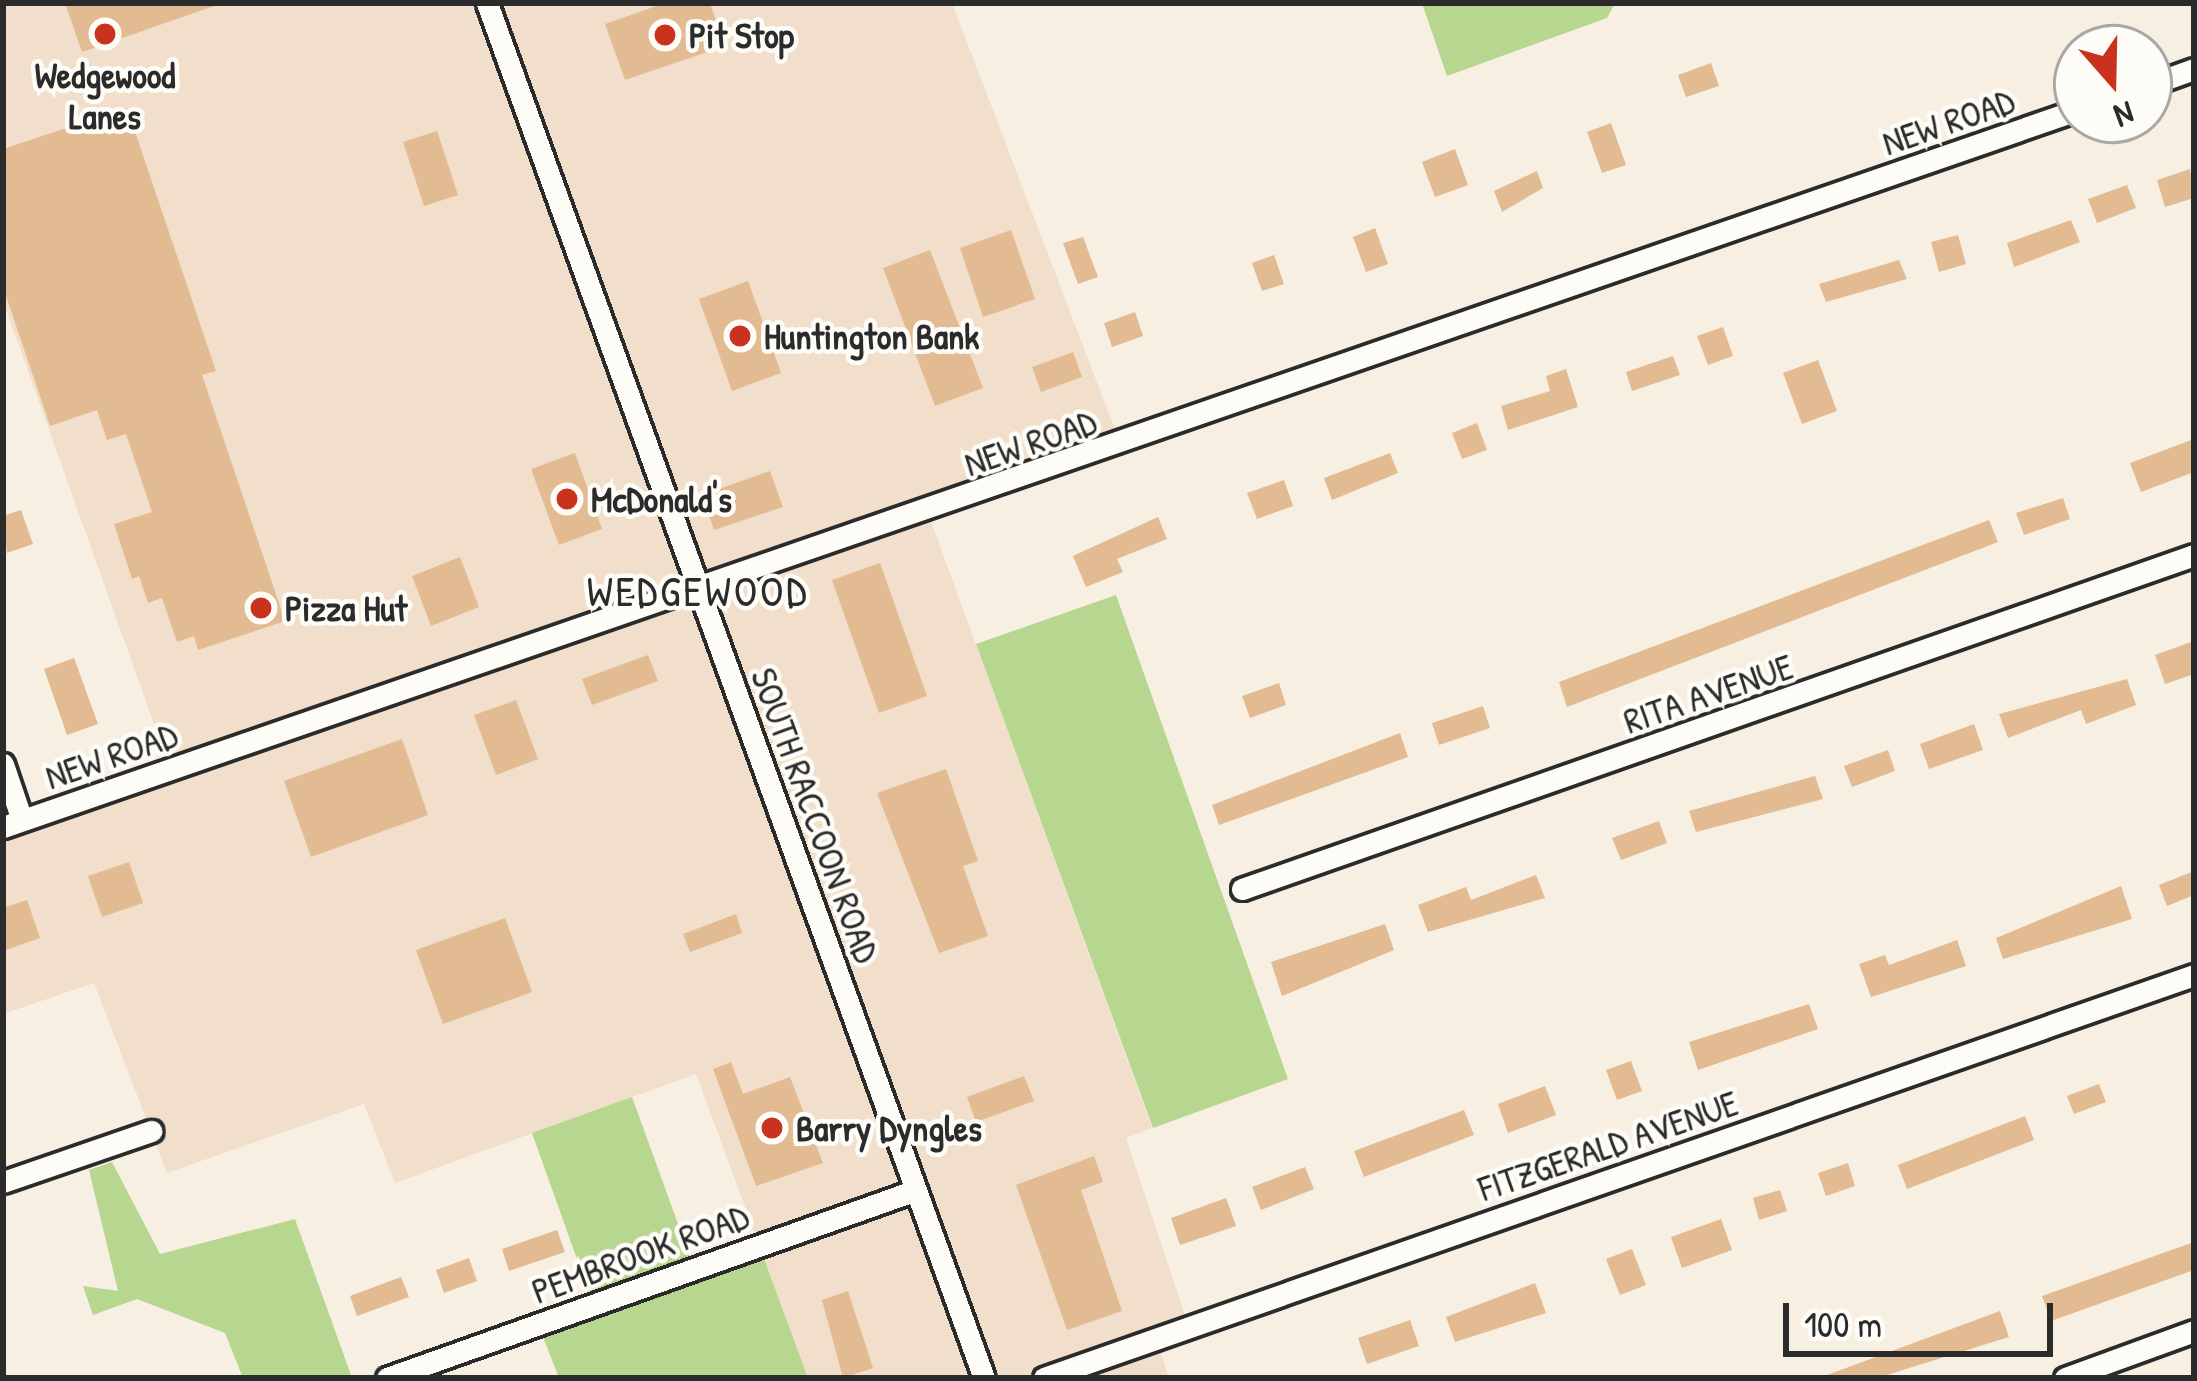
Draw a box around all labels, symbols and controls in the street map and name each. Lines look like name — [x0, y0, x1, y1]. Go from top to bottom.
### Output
place label: Pit Stop — [689, 13, 794, 57]
marker: Wedgewood Lanes — [92, 21, 118, 47]
marker: Pit Stop — [652, 22, 678, 48]
north arrow — [2053, 24, 2173, 144]
place label: Wedgewood Lanes — [35, 52, 175, 137]
street label: NEW ROAD — [1876, 78, 2020, 164]
text: N — [2109, 91, 2140, 139]
place label: Huntington Bank — [764, 314, 979, 358]
marker: Huntington Bank — [727, 323, 753, 349]
street label: NEW ROAD — [958, 399, 1102, 485]
place label: McDonald's — [591, 477, 732, 521]
marker: McDonald's — [554, 486, 580, 512]
district label: WEDGEWOOD — [587, 566, 809, 616]
place label: Pizza Hut — [285, 586, 407, 630]
marker: Pizza Hut — [248, 595, 274, 621]
street label: RITA AVENUE — [1618, 644, 1798, 742]
street label: SOUTH RACCOON ROAD — [743, 662, 889, 968]
street label: NEW ROAD — [39, 712, 183, 798]
street label: FITZGERALD AVENUE — [1473, 1080, 1743, 1210]
place label: Barry Dyngles — [796, 1106, 982, 1150]
marker: Barry Dyngles — [759, 1115, 785, 1141]
street label: PEMBROOK ROAD — [526, 1194, 754, 1312]
scale bar — [1789, 1279, 2059, 1353]
text: 100 m — [1804, 1299, 1882, 1348]

